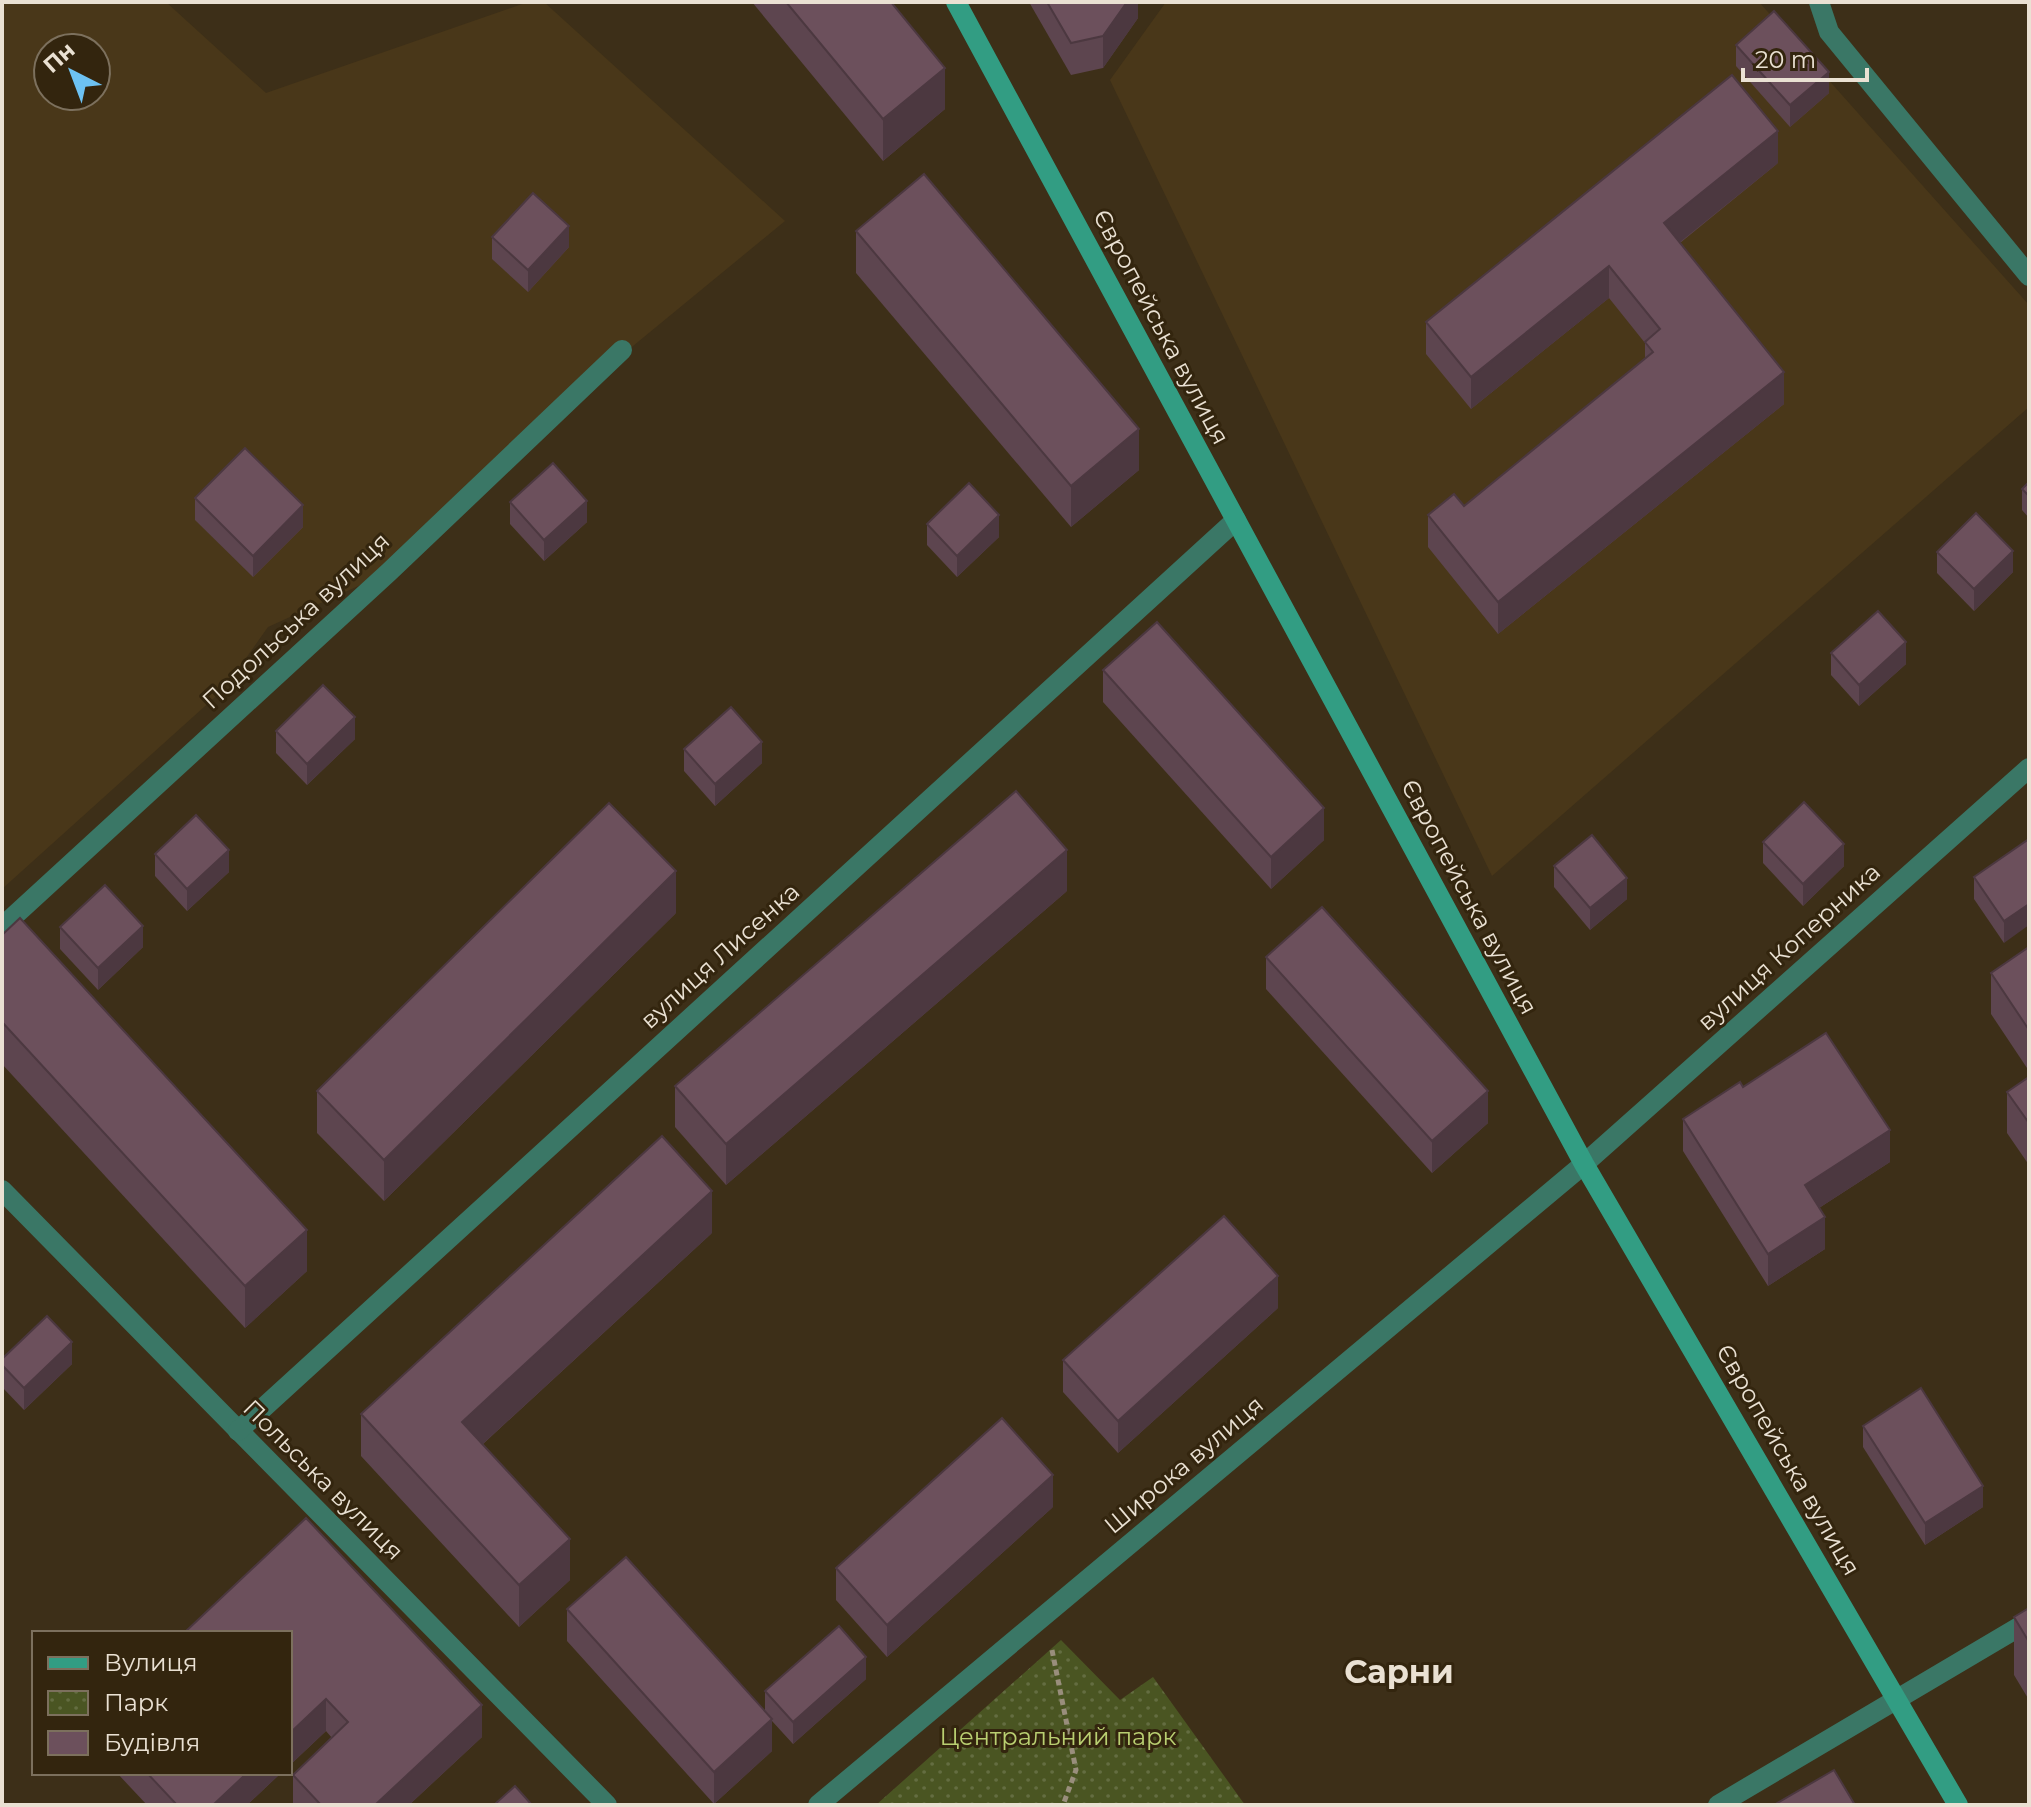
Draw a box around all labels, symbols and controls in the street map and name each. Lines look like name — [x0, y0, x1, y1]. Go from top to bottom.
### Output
north arrow — [32, 32, 112, 112]
scale bar — [1743, 32, 1867, 82]
text: Пн — [38, 36, 80, 79]
text: 20 m — [1755, 45, 1816, 74]
street label: Європейська вулиця — [1087, 204, 1236, 449]
street label: Подольська вулиця — [196, 526, 395, 715]
street label: Європейська вулиця — [1395, 774, 1544, 1019]
street label: вулиця Коперника — [1691, 857, 1886, 1036]
street label: вулиця Лисенка — [634, 877, 805, 1035]
street label: Європейська вулиця — [1710, 1339, 1866, 1580]
street label: Широка вулиця — [1098, 1390, 1269, 1540]
street label: Польська вулиця — [237, 1393, 410, 1566]
legend — [32, 1631, 292, 1775]
text: Вулиця — [104, 1648, 197, 1677]
district label: Сарни — [1344, 1652, 1454, 1691]
text: Парк — [104, 1688, 168, 1717]
park label: Центральний парк — [939, 1722, 1177, 1751]
text: Будівля — [104, 1728, 200, 1757]

